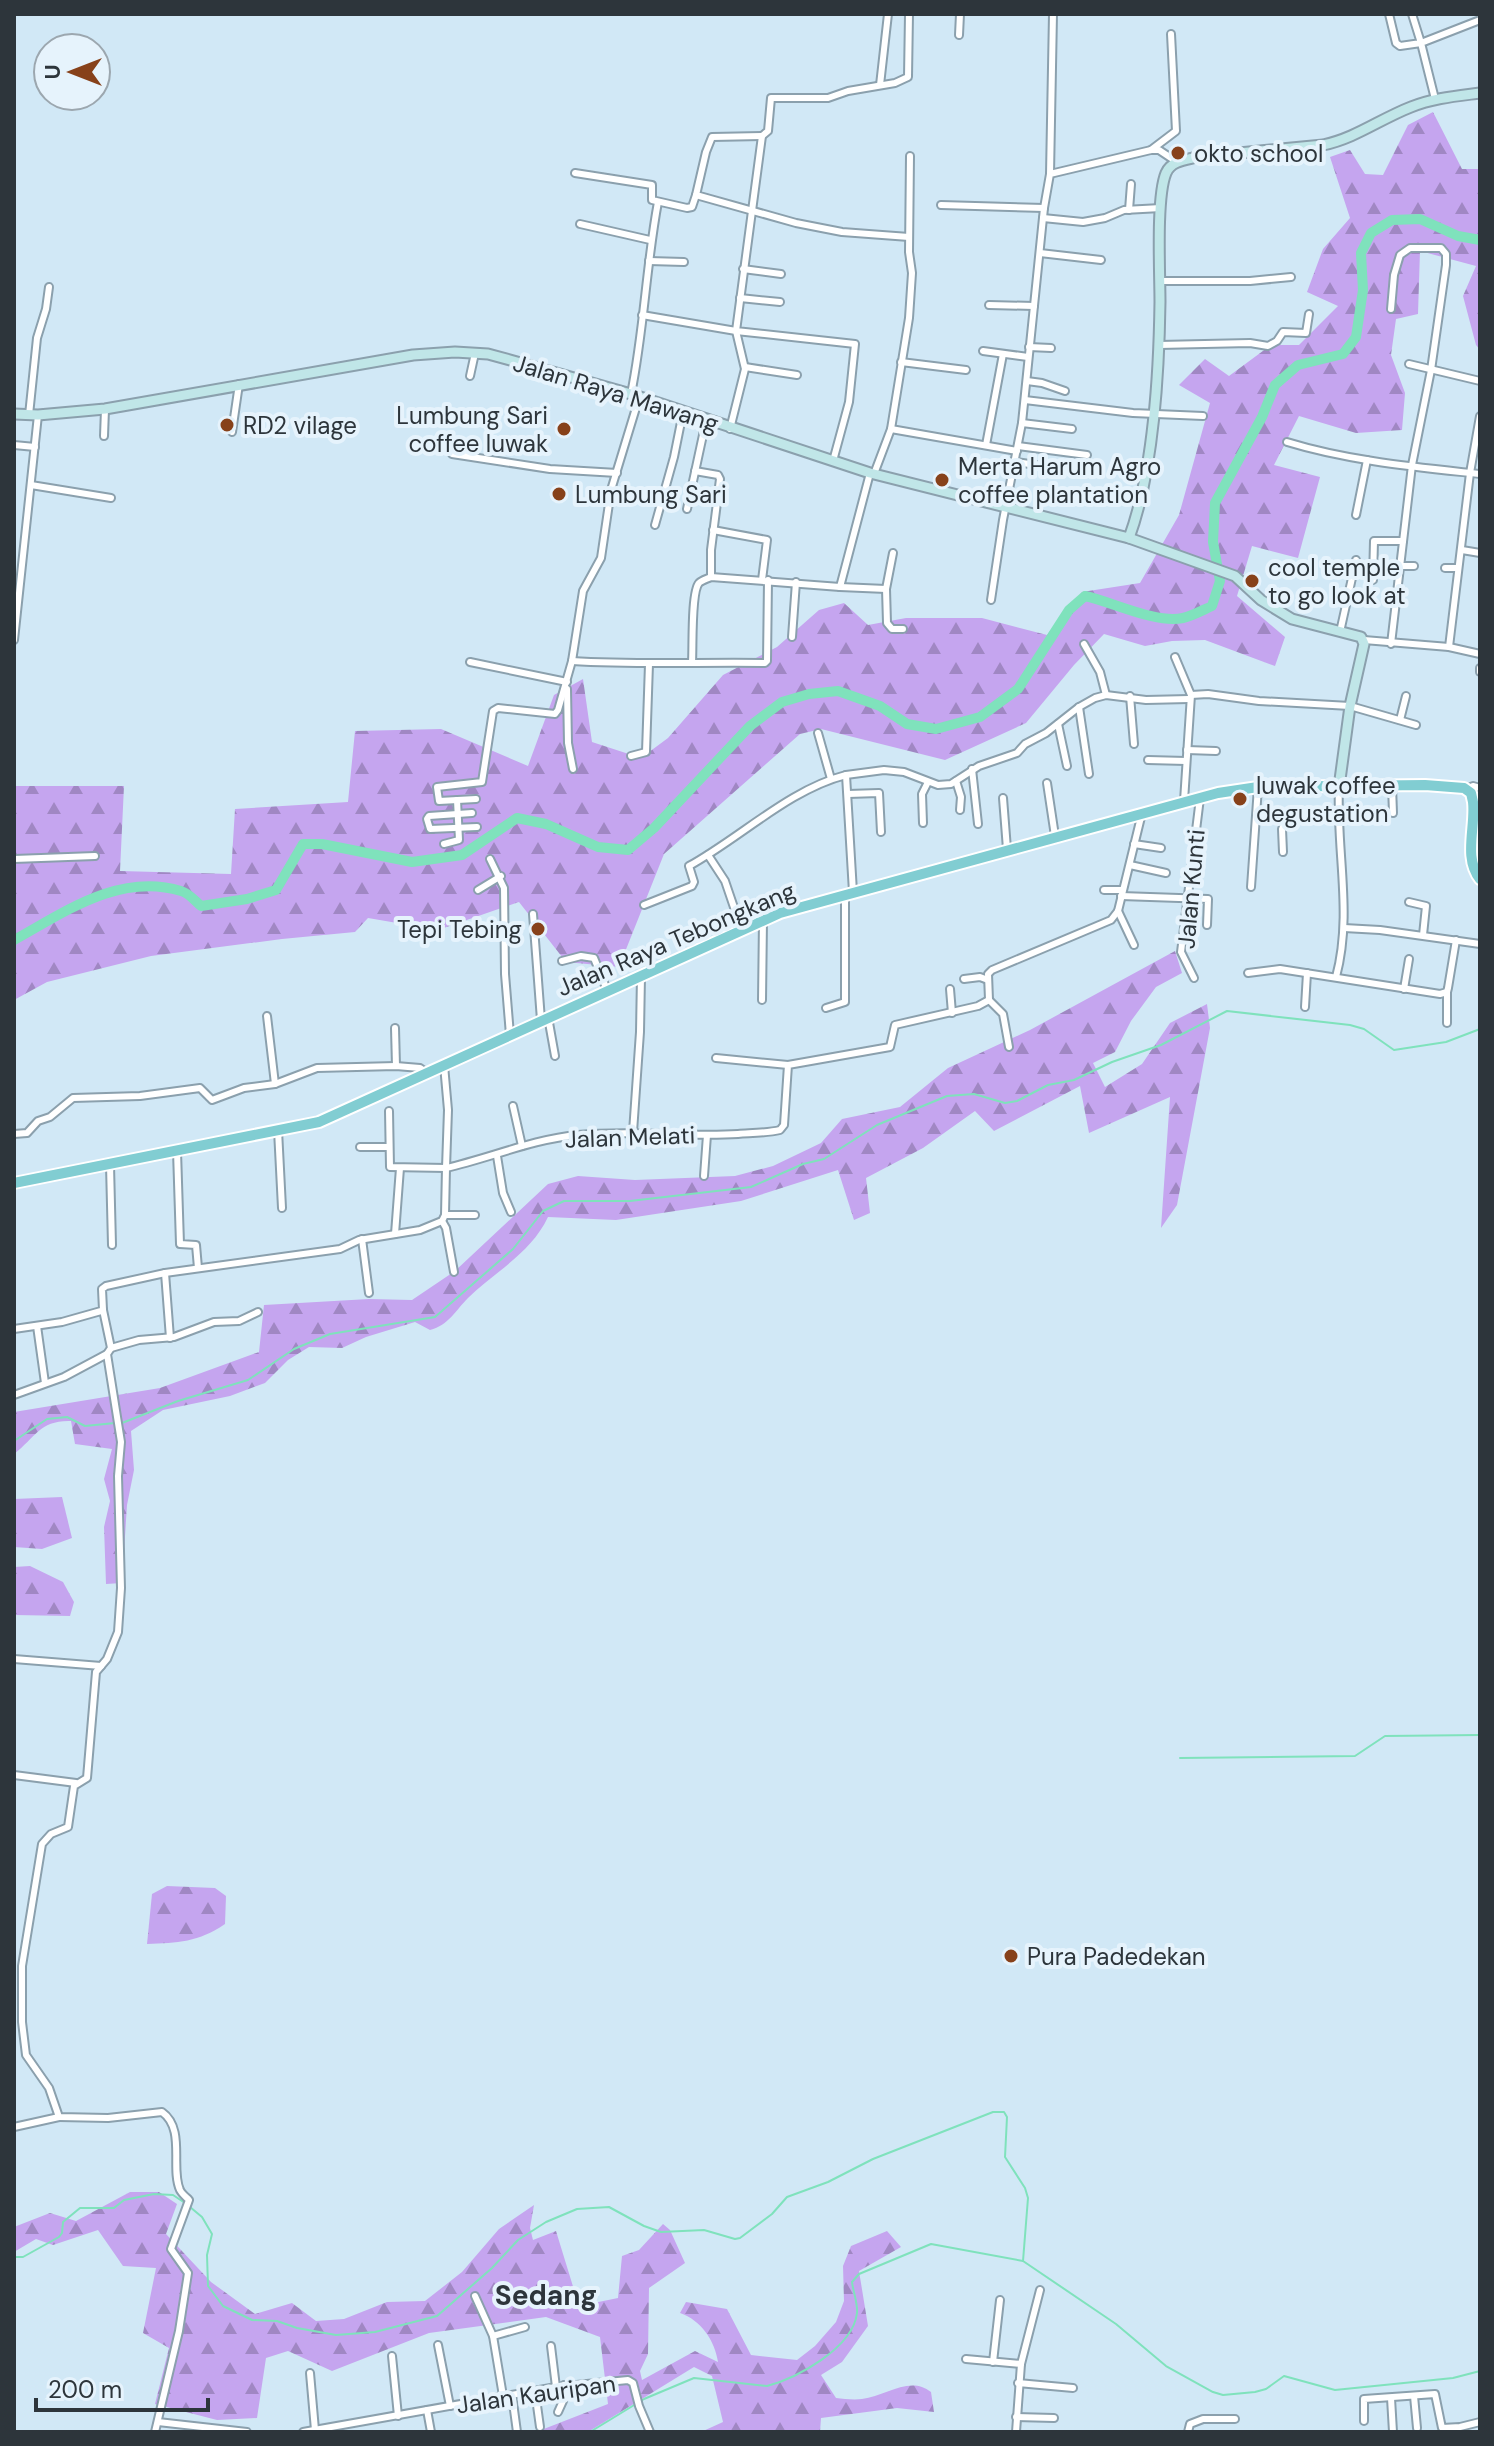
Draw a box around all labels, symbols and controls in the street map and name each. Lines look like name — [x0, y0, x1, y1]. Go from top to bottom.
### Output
north arrow — [32, 32, 112, 112]
text: U — [38, 64, 67, 80]
place label: okto school — [1194, 138, 1323, 169]
marker: okto school — [1169, 144, 1187, 162]
street label: Jalan Raya Mawang — [509, 347, 723, 439]
place label: Lumbung Sari coffee luwak — [396, 400, 548, 459]
place label: RD2 vilage — [243, 410, 357, 441]
marker: RD2 vilage — [218, 416, 236, 434]
marker: Lumbung Sari coffee luwak — [555, 420, 573, 438]
place label: Merta Harum Agro coffee plantation — [958, 451, 1161, 510]
marker: Merta Harum Agro coffee plantation — [933, 471, 951, 489]
place label: Lumbung Sari — [575, 479, 727, 510]
marker: Lumbung Sari — [550, 485, 568, 503]
place label: cool temple to go look at — [1268, 552, 1406, 611]
marker: cool temple to go look at — [1243, 572, 1261, 590]
place label: luwak coffee degustation — [1256, 770, 1396, 829]
marker: luwak coffee degustation — [1231, 790, 1249, 808]
street label: Jalan Kunti — [1170, 828, 1212, 950]
street label: Jalan Raya Tebongkang — [552, 875, 800, 1003]
place label: Tepi Tebing — [397, 914, 522, 945]
marker: Tepi Tebing — [529, 920, 547, 938]
street label: Jalan Melati — [564, 1119, 696, 1155]
place label: Pura Padedekan — [1027, 1941, 1206, 1972]
marker: Pura Padedekan — [1002, 1947, 1020, 1965]
district label: Sedang — [495, 2277, 597, 2314]
scale bar — [36, 2362, 208, 2412]
street label: Jalan Kauripan — [454, 2367, 618, 2421]
text: 200 m — [48, 2374, 122, 2405]

